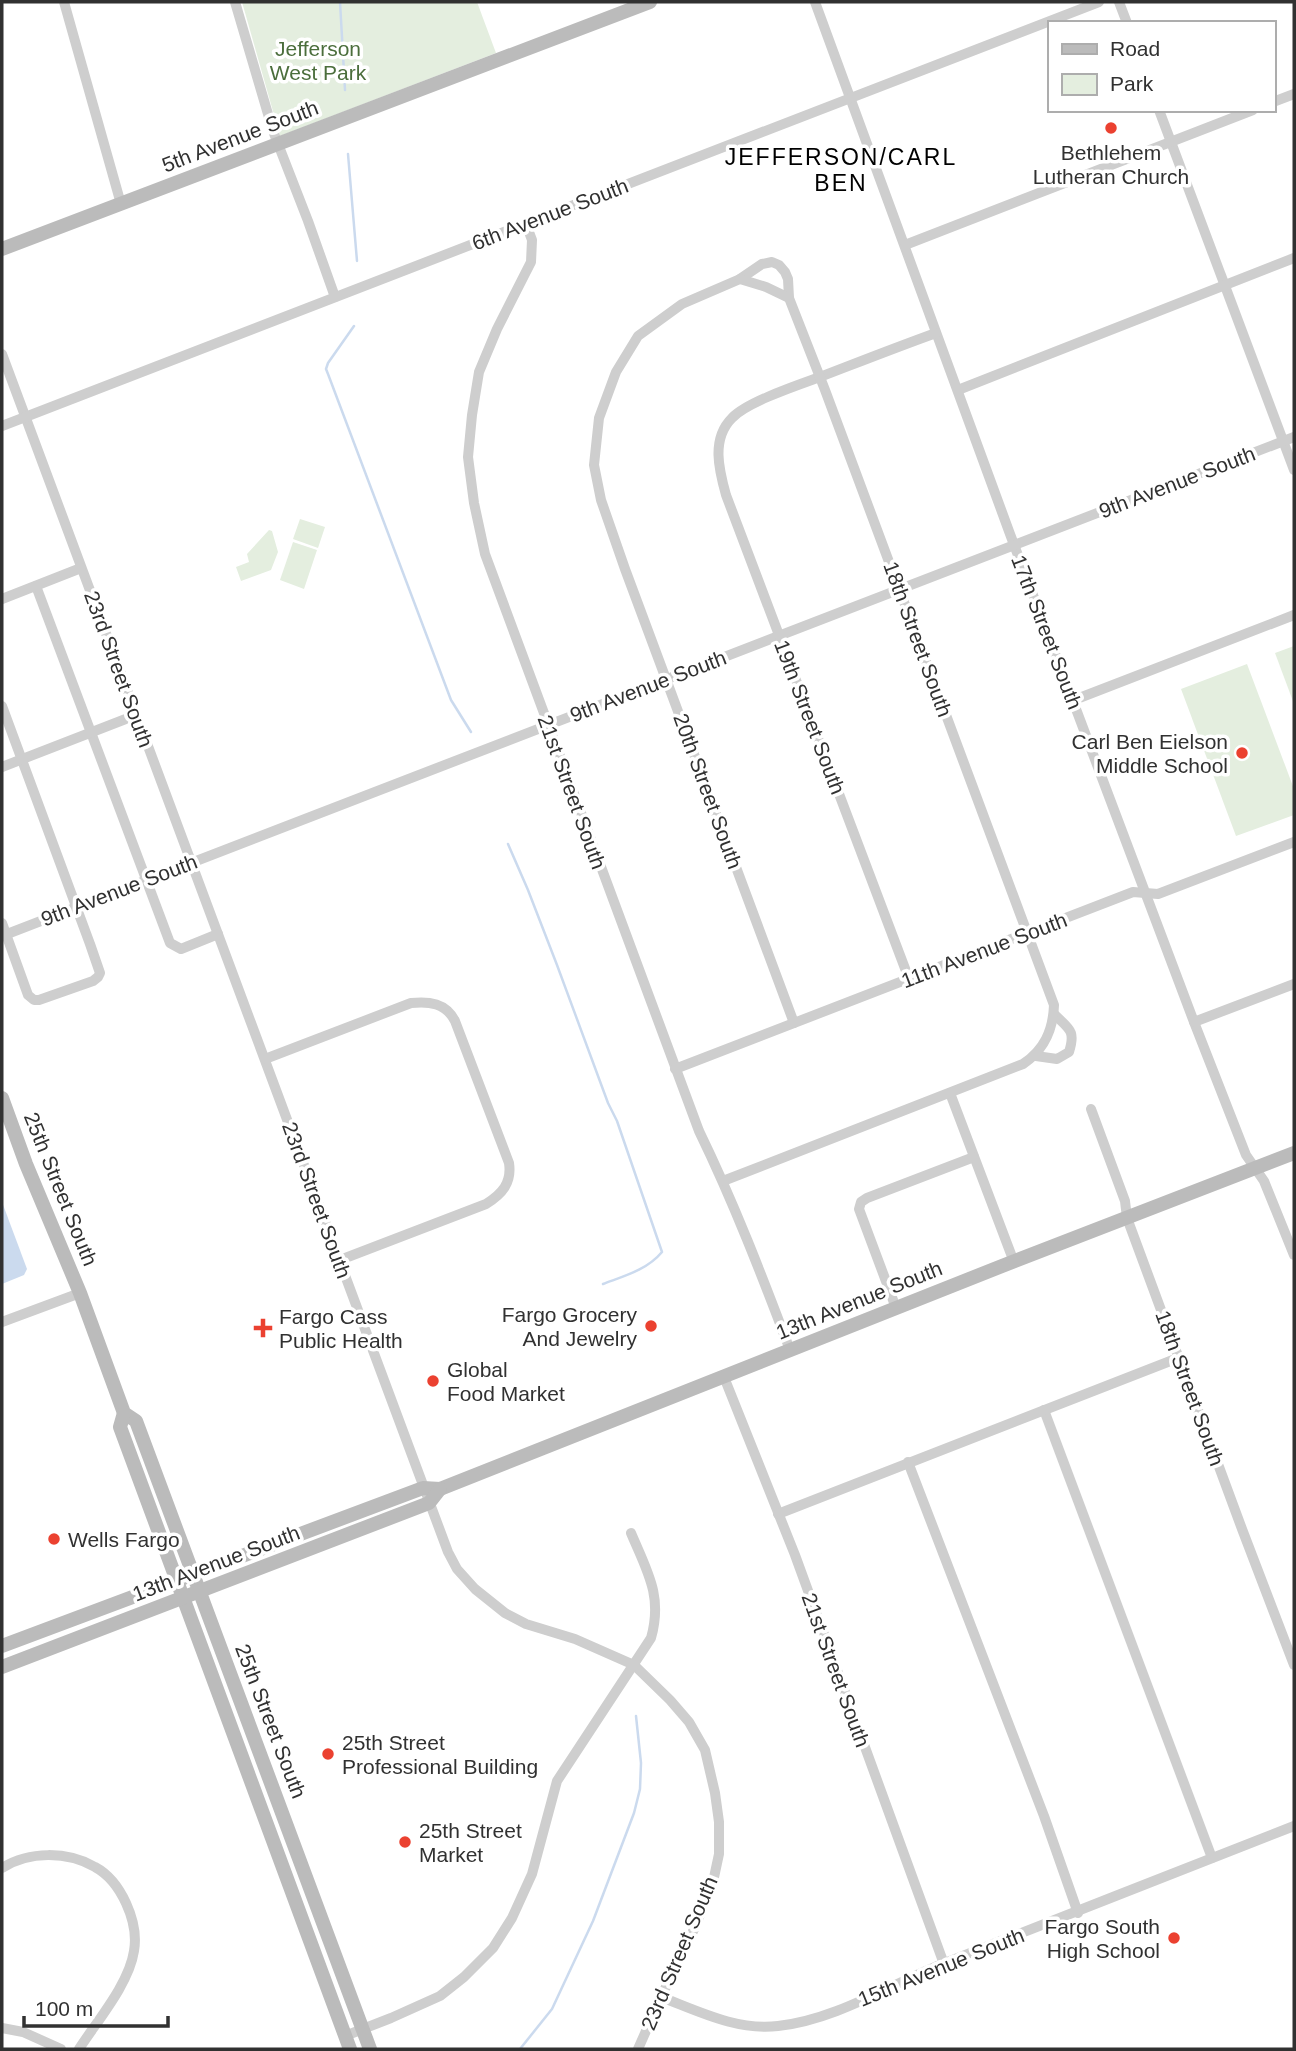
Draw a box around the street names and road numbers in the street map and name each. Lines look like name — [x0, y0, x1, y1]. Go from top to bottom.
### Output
street label: 5th Avenue South — [159, 96, 321, 176]
street label: 6th Avenue South — [469, 174, 631, 254]
street label: 9th Avenue South — [1096, 442, 1258, 522]
street label: 17th Street South — [1007, 552, 1087, 712]
street label: 18th Street South — [879, 558, 957, 720]
street label: 23rd Street South — [80, 588, 158, 750]
street label: 19th Street South — [770, 637, 850, 797]
street label: 9th Avenue South — [567, 646, 729, 726]
street label: 20th Street South — [669, 710, 747, 872]
street label: 21st Street South — [533, 712, 611, 872]
street label: 9th Avenue South — [38, 850, 200, 930]
street label: 11th Avenue South — [898, 908, 1070, 992]
street label: 25th Street South — [20, 1109, 102, 1269]
street label: 23rd Street South — [278, 1119, 356, 1281]
street label: 13th Avenue South — [773, 1256, 945, 1344]
street label: 18th Street South — [1151, 1307, 1229, 1469]
street label: 13th Avenue South — [129, 1521, 303, 1605]
street label: 21st Street South — [797, 1590, 875, 1750]
street label: 25th Street South — [231, 1641, 311, 1801]
street label: 23rd Street South — [636, 1873, 722, 2033]
street label: 15th Avenue South — [855, 1923, 1027, 2011]

